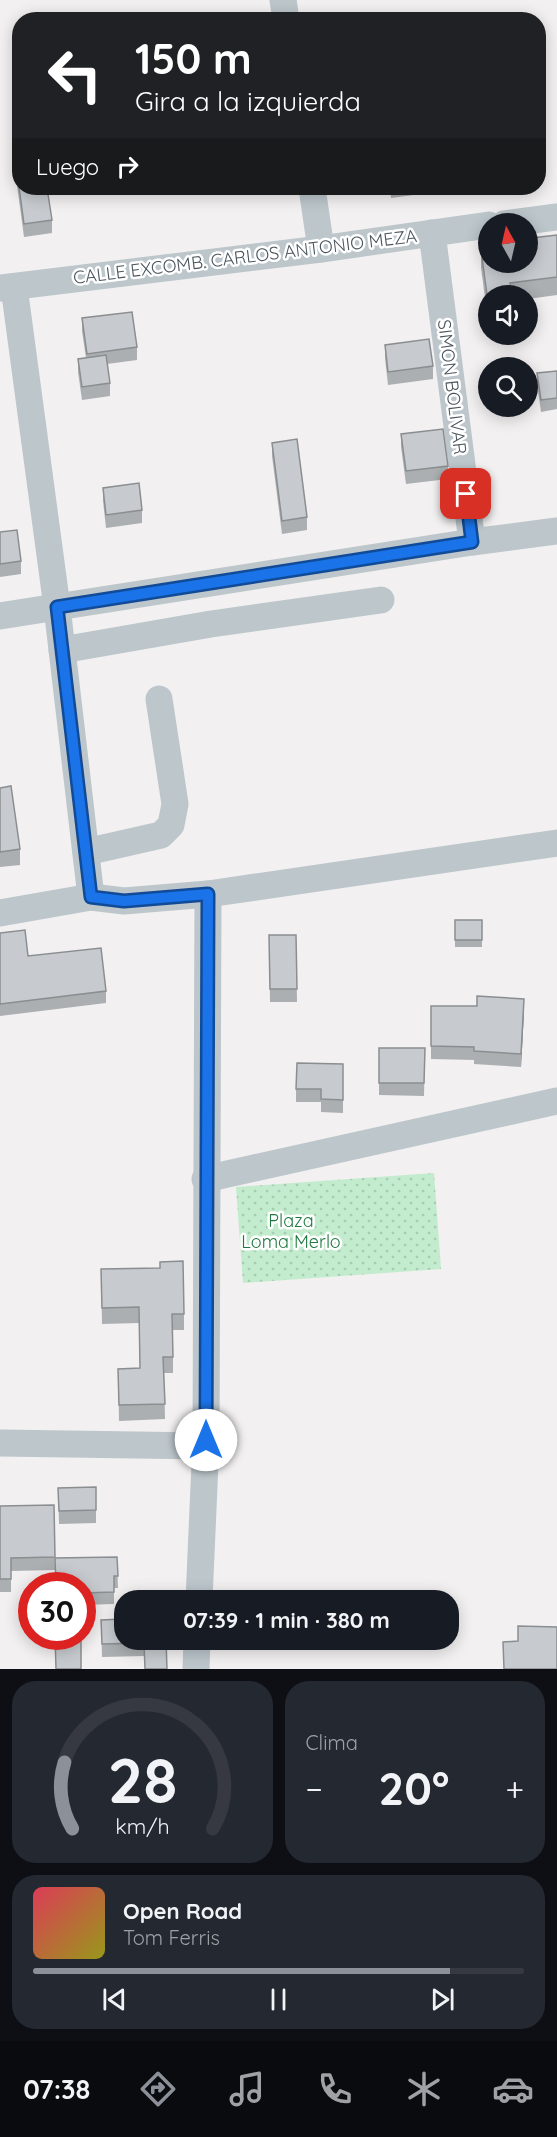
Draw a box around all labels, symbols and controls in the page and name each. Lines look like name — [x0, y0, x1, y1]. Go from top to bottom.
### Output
text: 150 m — [135, 32, 252, 85]
icon: left — [36, 36, 114, 114]
text: Gira a la izquierda — [135, 84, 361, 118]
icon: right — [111, 150, 144, 183]
text: Luego — [36, 153, 99, 181]
north arrow — [478, 213, 538, 273]
map controls — [478, 213, 538, 417]
street label: CALLE EXCOMB. CARLOS ANTONIO MEZA — [72, 224, 418, 289]
button: sound — [478, 285, 538, 345]
street label: SIMON BOLIVAR — [433, 318, 472, 456]
button: search — [478, 357, 538, 417]
pin — [440, 468, 491, 519]
icon: arrive — [449, 477, 482, 510]
park label: Plaza Loma Merlo — [241, 1209, 341, 1253]
position arrow — [174, 1408, 238, 1472]
speed limit sign: 30 — [18, 1572, 96, 1650]
text: 07:39 · 1 min · 380 m — [183, 1606, 390, 1634]
text: Clima — [306, 1730, 358, 1755]
text: 28 — [107, 1741, 177, 1819]
text: 20° — [379, 1760, 449, 1816]
text: − — [306, 1768, 323, 1809]
text: + — [505, 1768, 524, 1809]
text: km/h — [115, 1813, 169, 1839]
text: Open Road — [123, 1897, 242, 1925]
text: Tom Ferris — [123, 1925, 220, 1950]
icon: previous — [98, 1983, 131, 2016]
icon: pause — [262, 1983, 295, 2016]
icon: next — [426, 1983, 459, 2016]
icon: directions — [137, 2068, 179, 2110]
icon: music — [226, 2068, 268, 2110]
icon: phone — [314, 2068, 356, 2110]
icon: climate — [403, 2068, 445, 2110]
icon: car — [492, 2068, 534, 2110]
text: 07:38 — [23, 2072, 90, 2106]

